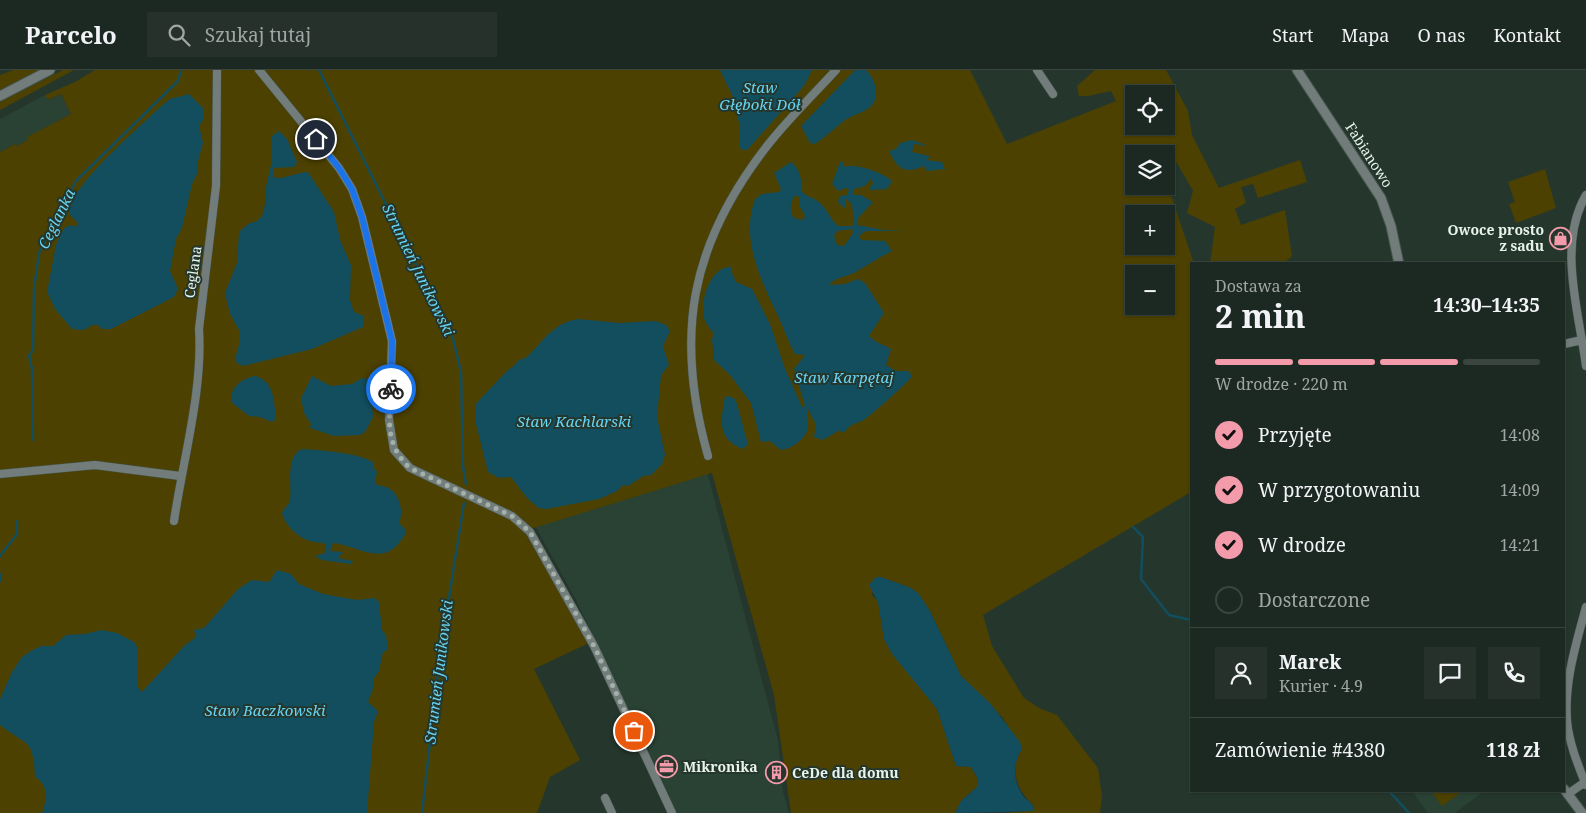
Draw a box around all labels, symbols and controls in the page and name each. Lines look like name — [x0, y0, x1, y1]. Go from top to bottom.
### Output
search box — [147, 12, 497, 57]
text: Parcelo — [25, 18, 117, 51]
icon: search — [165, 21, 193, 49]
text: Szukaj tutaj — [205, 22, 311, 48]
text: Start — [1272, 23, 1313, 47]
text: Mapa — [1341, 23, 1390, 47]
text: O nas — [1418, 23, 1465, 47]
text: Kontakt — [1493, 23, 1561, 47]
water label: Staw Głęboki Dół — [719, 77, 801, 114]
map controls — [1125, 85, 1175, 315]
button: locate — [1125, 85, 1175, 135]
pin — [295, 118, 337, 160]
street label: Fabianowo — [1341, 119, 1397, 191]
icon: home — [302, 125, 330, 153]
button: layers — [1125, 145, 1175, 195]
water label: Ceglanka — [33, 185, 79, 252]
water label: Strumień Junikowski — [378, 200, 460, 340]
button: + — [1125, 205, 1175, 255]
place label: Owoce prosto z sadu — [1447, 220, 1544, 255]
shop icon: Owoce prosto z sadu — [1548, 226, 1572, 250]
street label: Ceglana — [179, 244, 206, 299]
button: − — [1125, 265, 1175, 315]
text: Dostawa za — [1215, 275, 1302, 297]
text: 14:30–14:35 — [1433, 292, 1540, 318]
text: 2 min — [1215, 294, 1306, 337]
courier — [366, 364, 416, 414]
water label: Staw Karpętaj — [794, 367, 894, 387]
text: W drodze · 220 m — [1215, 373, 1348, 395]
icon: bike — [377, 375, 405, 403]
water label: Staw Kachlarski — [517, 411, 632, 431]
icon: check — [1215, 421, 1243, 449]
text: Przyjęte — [1258, 422, 1332, 448]
text: 14:08 — [1500, 424, 1540, 446]
icon: check — [1215, 476, 1243, 504]
text: W przygotowaniu — [1258, 477, 1420, 503]
text: 14:09 — [1500, 479, 1540, 501]
icon: check — [1215, 531, 1243, 559]
text: W drodze — [1258, 532, 1346, 558]
text: 14:21 — [1500, 534, 1540, 556]
text: Dostarczone — [1258, 587, 1370, 613]
water label: Strumień Junikowski — [419, 598, 457, 745]
button: person — [1215, 647, 1267, 699]
button: chat — [1424, 647, 1476, 699]
button: phone — [1488, 647, 1540, 699]
text: Marek — [1279, 649, 1341, 675]
text: Kurier · 4.9 — [1279, 675, 1363, 697]
water label: Staw Baczkowski — [204, 700, 326, 720]
pin — [613, 710, 655, 752]
icon: bag — [620, 717, 648, 745]
text: Zamówienie #4380 — [1215, 737, 1385, 763]
text: 118 zł — [1486, 737, 1540, 763]
office icon: Mikronika — [655, 755, 679, 779]
place label: Mikronika — [683, 757, 758, 776]
building icon: CeDe dla domu — [764, 761, 788, 785]
place label: CeDe dla domu — [792, 763, 899, 782]

